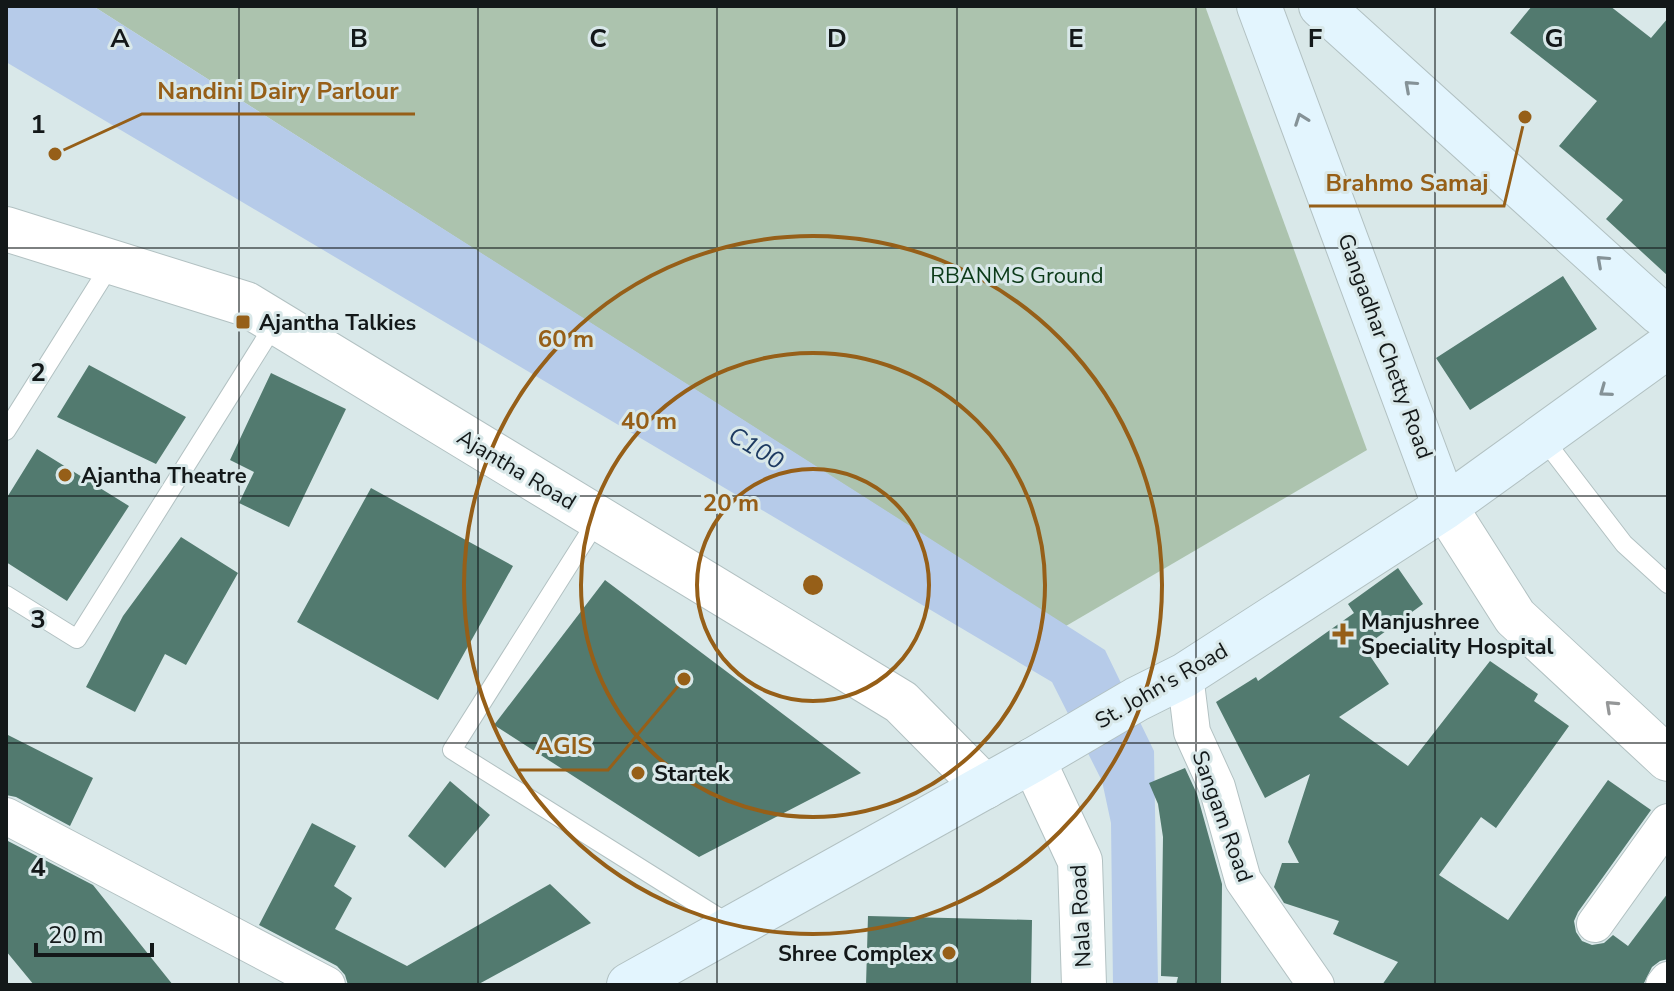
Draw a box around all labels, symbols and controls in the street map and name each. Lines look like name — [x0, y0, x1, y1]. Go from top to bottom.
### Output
text: A — [110, 21, 130, 56]
text: B — [350, 21, 368, 56]
text: C — [589, 21, 607, 56]
text: D — [827, 21, 847, 56]
text: E — [1068, 21, 1084, 56]
text: F — [1308, 21, 1322, 56]
text: G — [1544, 21, 1564, 56]
callout: Nandini Dairy Parlour — [142, 66, 415, 114]
text: Nandini Dairy Parlour — [157, 75, 399, 107]
one-way arrow — [1404, 82, 1419, 96]
text: 1 — [30, 107, 46, 142]
one-way arrow — [1295, 113, 1311, 127]
callout: Brahmo Samaj — [1309, 158, 1504, 206]
text: Brahmo Samaj — [1326, 167, 1488, 199]
street label: Gangadhar Chetty Road — [1330, 230, 1440, 463]
one-way arrow — [1597, 256, 1612, 270]
park label: RBANMS Ground — [930, 261, 1104, 291]
place label: Ajantha Talkies — [259, 308, 416, 338]
marker: Ajantha Talkies — [234, 313, 252, 331]
text: 60 m — [538, 323, 594, 355]
text: 2 — [30, 355, 46, 390]
one-way arrow — [1599, 382, 1614, 396]
text: 40 m — [621, 405, 677, 437]
water label: C100 — [722, 419, 790, 477]
street label: Ajantha Road — [451, 422, 582, 517]
place label: Ajantha Theatre — [81, 461, 247, 491]
marker: Ajantha Theatre — [56, 466, 74, 484]
text: 20 m — [703, 487, 759, 519]
centre of rings — [799, 571, 827, 599]
text: 3 — [30, 602, 46, 637]
place label: Manjushree Speciality Hospital — [1361, 607, 1554, 662]
marker: Manjushree Speciality Hospital — [1332, 623, 1354, 645]
street label: St. John's Road — [1090, 636, 1233, 736]
one-way arrow — [1606, 701, 1620, 715]
callout: AGIS — [519, 722, 608, 770]
text: AGIS — [535, 730, 593, 762]
street label: Sangam Road — [1184, 746, 1260, 886]
place label: Startek — [654, 759, 731, 789]
marker: Startek — [629, 764, 647, 782]
text: 4 — [30, 850, 46, 885]
street label: Nala Road — [1063, 864, 1099, 968]
scale bar — [36, 907, 152, 957]
text: 20 m — [48, 919, 104, 951]
place label: Shree Complex — [778, 939, 934, 969]
marker: Shree Complex — [940, 944, 958, 962]

